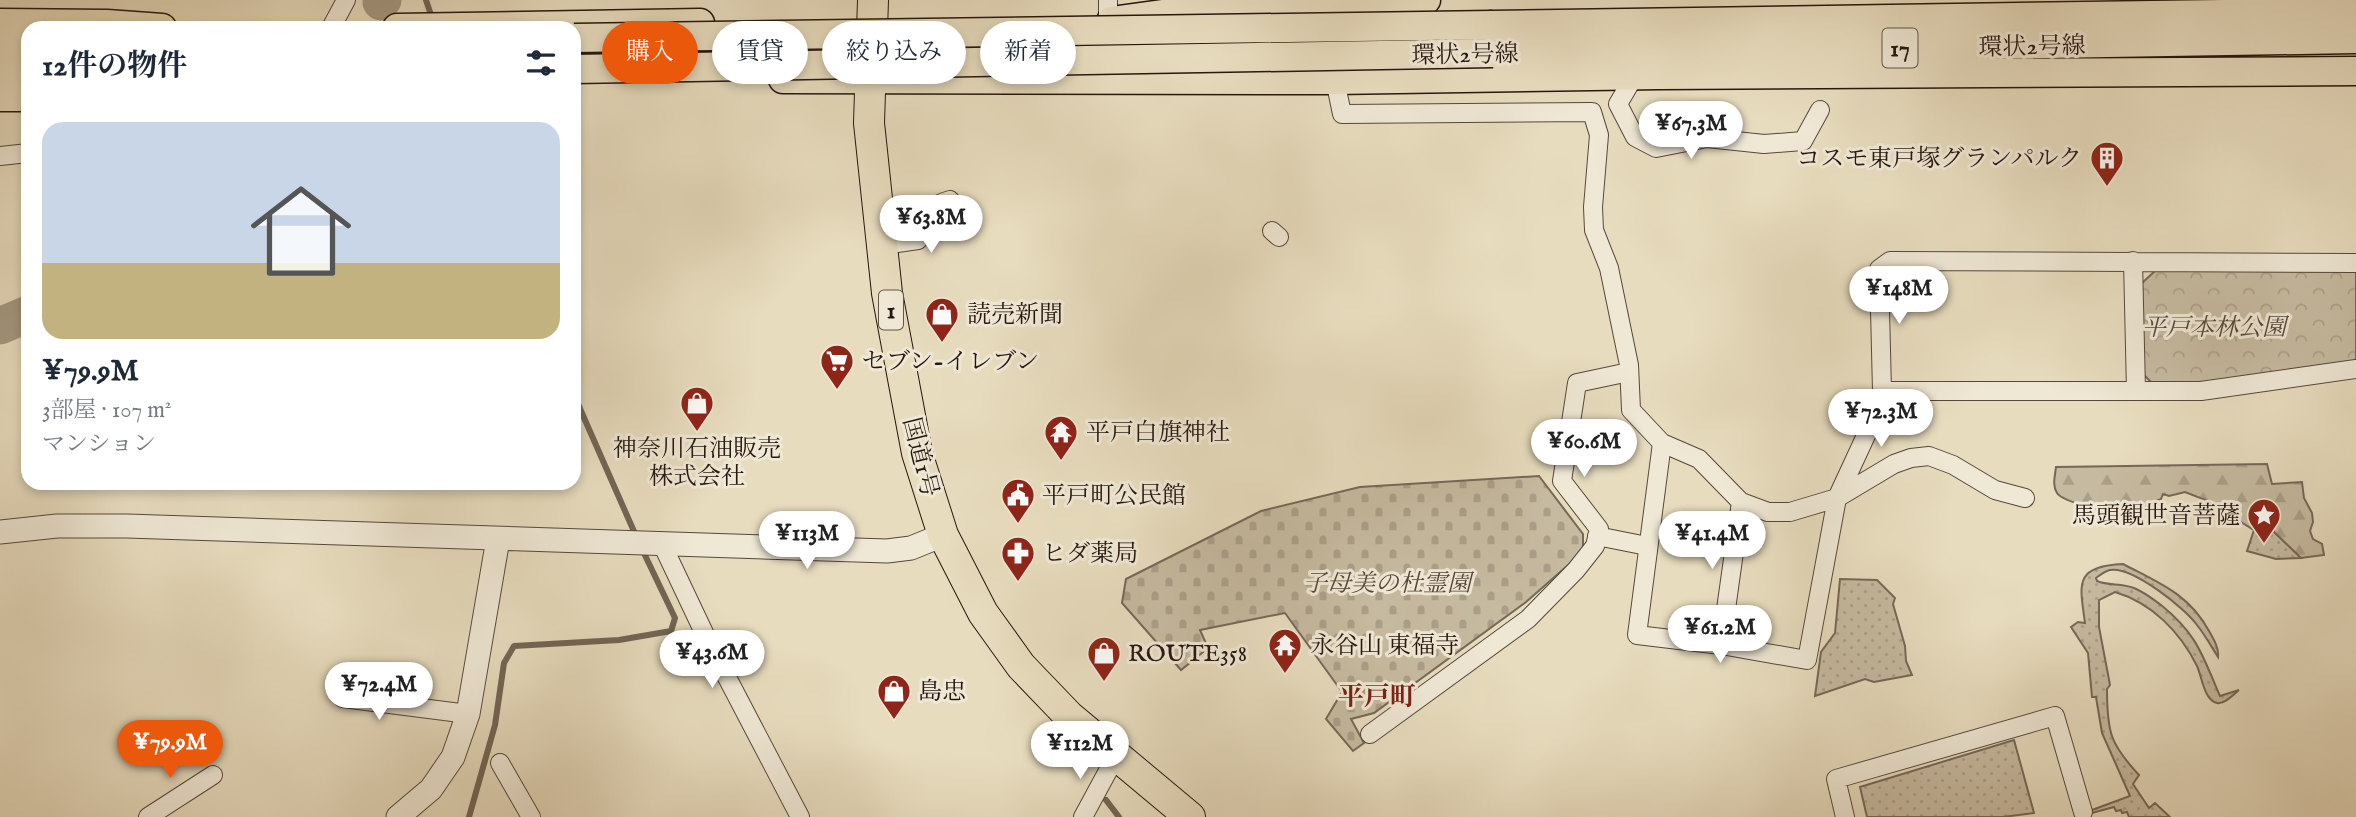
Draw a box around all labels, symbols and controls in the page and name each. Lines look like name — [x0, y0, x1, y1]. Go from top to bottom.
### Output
chip: 購入 — [602, 21, 698, 84]
chip: 賃貸 — [712, 21, 808, 84]
chip: 絞り込み — [822, 21, 966, 84]
chip: 新着 — [980, 21, 1076, 84]
road number: 17 — [1882, 28, 1918, 68]
street label: 環状2号線 — [1978, 31, 2086, 64]
street label: 環状2号線 — [1411, 39, 1519, 72]
icon: filters — [522, 44, 560, 82]
text: 12件の物件 — [42, 48, 187, 86]
pin: ¥67.3M — [1634, 102, 1748, 161]
text: ¥67.3M — [1655, 109, 1727, 138]
building icon: コスモ東戸塚グランパルク — [2088, 139, 2126, 188]
place label: コスモ東戸塚グランパルク — [1796, 144, 2082, 175]
icon: home — [238, 168, 364, 294]
pin: ¥63.8M — [874, 196, 988, 255]
text: ¥63.8M — [896, 203, 966, 232]
pin: ¥148M — [1850, 266, 1948, 326]
text: ¥148M — [1865, 274, 1933, 303]
road number: 1 — [879, 290, 903, 330]
shop icon: 読売新聞 — [923, 295, 961, 344]
place label: 読売新聞 — [967, 300, 1063, 331]
park label: 平戸本林公園 — [2142, 313, 2290, 344]
supermarket icon: セブン-イレブン — [818, 342, 856, 391]
place label: セブン-イレブン — [862, 347, 1039, 378]
text: ¥79.9M — [42, 353, 139, 391]
shop icon: 神奈川石油販売 株式会社 — [678, 384, 716, 433]
pin: ¥72.3M — [1824, 390, 1938, 449]
text: 3部屋 · 107 m² — [42, 396, 171, 425]
text: ¥72.3M — [1844, 397, 1918, 426]
temple icon: 平戸白旗神社 — [1042, 413, 1080, 462]
street label: 国道1号 — [895, 414, 944, 500]
place label: 平戸白旗神社 — [1086, 418, 1230, 449]
pin: ¥60.6M — [1527, 420, 1641, 479]
text: ¥60.6M — [1547, 427, 1621, 456]
text: マンション — [42, 430, 156, 459]
place label: 神奈川石油販売 株式会社 — [613, 434, 781, 493]
public building icon: 平戸町公民館 — [999, 476, 1037, 525]
place label: 平戸町公民館 — [1042, 481, 1186, 512]
place icon: 馬頭観世音菩薩 — [2245, 496, 2283, 545]
place label: 馬頭観世音菩薩 — [2072, 501, 2240, 532]
pin: ¥113M — [758, 512, 856, 571]
pin: ¥41.4M — [1655, 512, 1769, 571]
text: ¥113M — [775, 519, 839, 548]
text: ¥41.4M — [1675, 519, 1749, 548]
pharmacy icon: ヒダ薬局 — [999, 534, 1037, 583]
place label: ヒダ薬局 — [1042, 539, 1138, 570]
park label: 子母美の杜霊園 — [1303, 569, 1475, 600]
pin: ¥61.2M — [1663, 606, 1777, 665]
text: ¥61.2M — [1684, 613, 1756, 642]
temple icon: 永谷山 東福寺 — [1266, 626, 1304, 675]
pin: ¥43.6M — [655, 630, 769, 690]
place label: 永谷山 東福寺 — [1310, 631, 1459, 662]
shop icon: ROUTE358 — [1085, 634, 1123, 683]
text: ¥43.6M — [676, 638, 748, 667]
place label: ROUTE358 — [1128, 639, 1247, 670]
pin: ¥72.4M — [322, 662, 436, 722]
text: ¥72.4M — [341, 670, 417, 699]
shop icon: 島忠 — [875, 672, 913, 721]
place label: 島忠 — [918, 677, 966, 708]
district label: 平戸町 — [1338, 681, 1416, 714]
pin: ¥79.9M — [113, 720, 227, 780]
pin: ¥112M — [1031, 722, 1129, 781]
text: ¥79.9M — [133, 728, 207, 757]
text: ¥112M — [1047, 729, 1113, 758]

